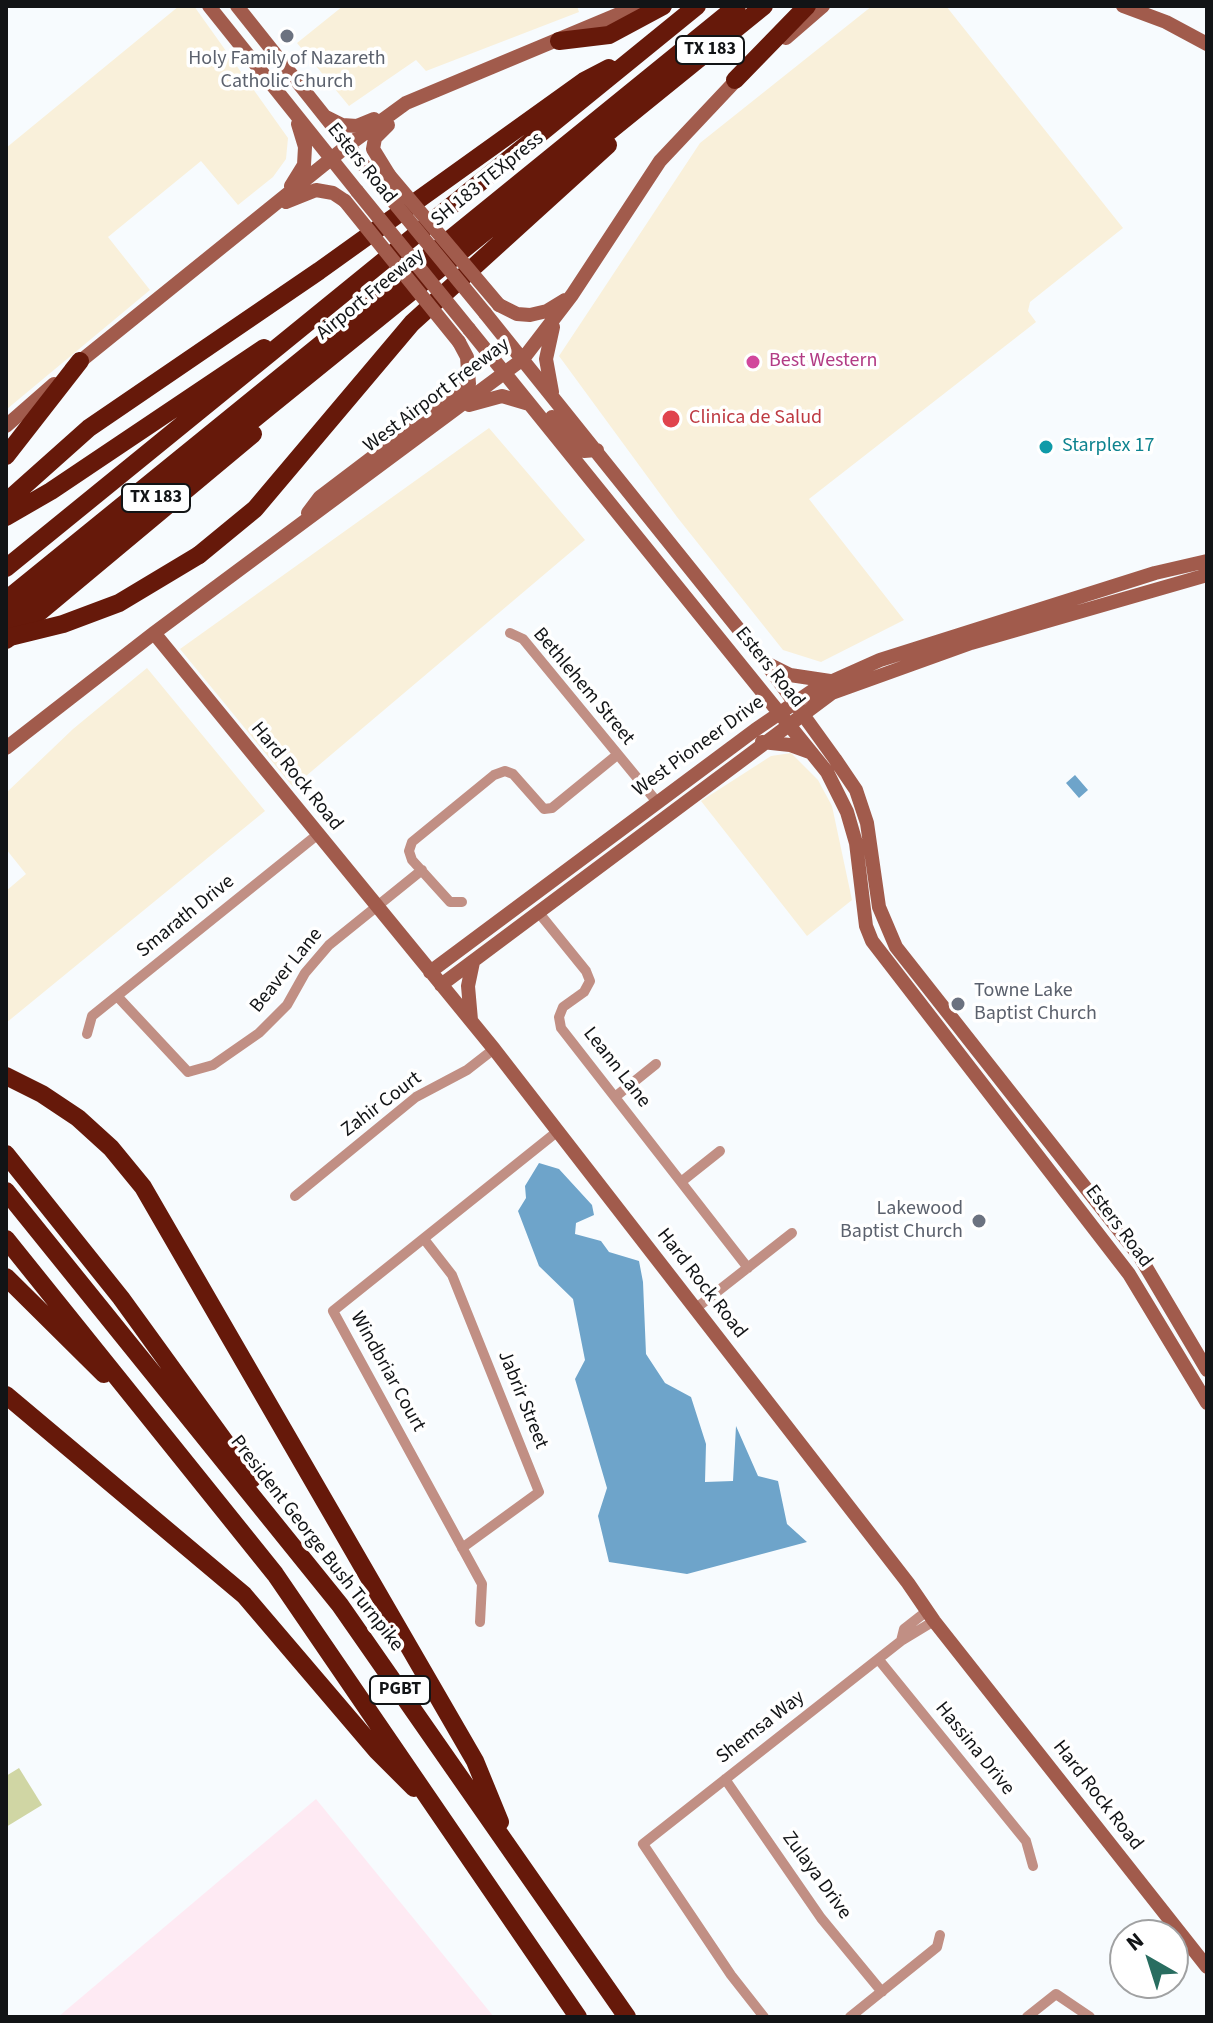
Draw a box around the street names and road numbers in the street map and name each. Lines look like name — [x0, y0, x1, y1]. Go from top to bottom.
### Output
road number: TX 183 — [676, 36, 744, 64]
street label: Esters Road — [321, 119, 401, 209]
street label: SH 183 TEXpress — [427, 127, 549, 233]
street label: Airport Freeway — [312, 244, 430, 346]
street label: West Airport Freeway — [359, 333, 515, 459]
road number: TX 183 — [122, 484, 190, 512]
street label: Esters Road — [729, 623, 809, 713]
street label: Bethlehem Street — [527, 624, 639, 750]
street label: West Pioneer Drive — [629, 691, 769, 803]
street label: Hard Rock Road — [245, 718, 347, 836]
street label: Smarath Drive — [132, 870, 240, 964]
street label: Beaver Lane — [245, 924, 329, 1018]
street label: Leann Lane — [577, 1023, 655, 1113]
street label: Zahir Court — [337, 1067, 427, 1143]
street label: Esters Road — [1079, 1181, 1157, 1273]
street label: Hard Rock Road — [651, 1224, 751, 1344]
street label: Windbriar Court — [344, 1308, 430, 1436]
street label: Jabrir Street — [491, 1347, 553, 1453]
street label: President George Bush Turnpike — [224, 1431, 408, 1657]
road number: PGBT — [370, 1676, 430, 1704]
street label: Shemsa Way — [712, 1686, 810, 1770]
street label: Hassina Drive — [929, 1697, 1019, 1801]
street label: Hard Rock Road — [1047, 1736, 1147, 1856]
street label: Zulaya Drive — [776, 1827, 856, 1925]

